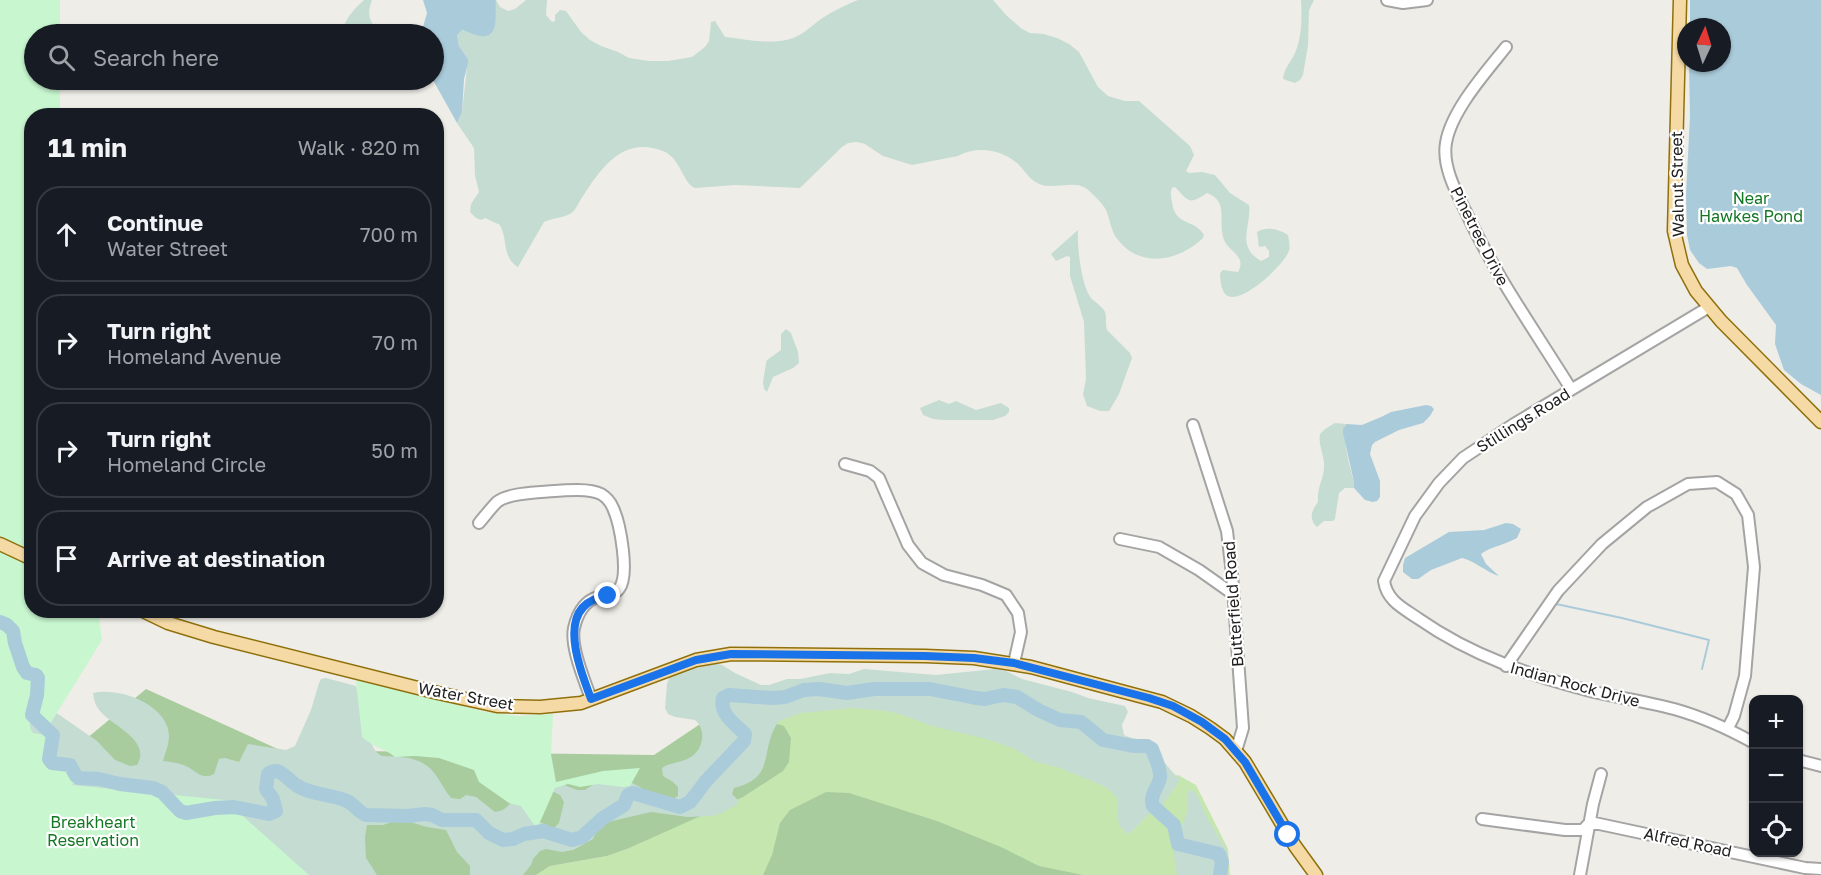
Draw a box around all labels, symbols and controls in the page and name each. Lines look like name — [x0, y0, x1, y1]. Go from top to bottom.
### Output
north arrow — [1677, 18, 1731, 72]
search box — [24, 24, 444, 90]
icon: search — [45, 41, 78, 74]
text: Search here — [93, 44, 219, 71]
street label: Walnut Street — [1666, 131, 1688, 237]
text: 11 min — [48, 132, 127, 163]
text: Walk · 820 m — [298, 135, 420, 159]
street label: Pinetree Drive — [1446, 183, 1514, 289]
park label: Near Hawkes Pond — [1699, 188, 1803, 226]
text: Continue — [107, 209, 203, 236]
icon: ahead — [50, 218, 83, 251]
text: 700 m — [360, 222, 418, 246]
text: Water Street — [107, 236, 228, 260]
text: Turn right — [107, 317, 211, 344]
icon: right — [50, 326, 83, 359]
text: 70 m — [372, 330, 418, 354]
text: Homeland Avenue — [107, 344, 281, 368]
street label: Stillings Road — [1473, 383, 1573, 457]
text: Turn right — [107, 425, 211, 452]
icon: right — [50, 434, 83, 467]
text: 50 m — [371, 438, 418, 462]
text: Homeland Circle — [107, 452, 266, 476]
street label: Butterfield Road — [1219, 540, 1247, 668]
icon: arrive — [50, 542, 83, 575]
text: Arrive at destination — [107, 545, 325, 572]
route end — [594, 582, 620, 608]
street label: Indian Rock Drive — [1508, 657, 1642, 711]
street label: Water Street — [417, 678, 515, 714]
map controls — [1749, 695, 1803, 857]
button: + — [1749, 695, 1803, 749]
button: − — [1749, 749, 1803, 803]
button: locate — [1749, 803, 1803, 857]
park label: Breakheart Reservation — [47, 812, 139, 850]
route start — [1274, 821, 1300, 847]
street label: Alfred Road — [1642, 823, 1734, 861]

